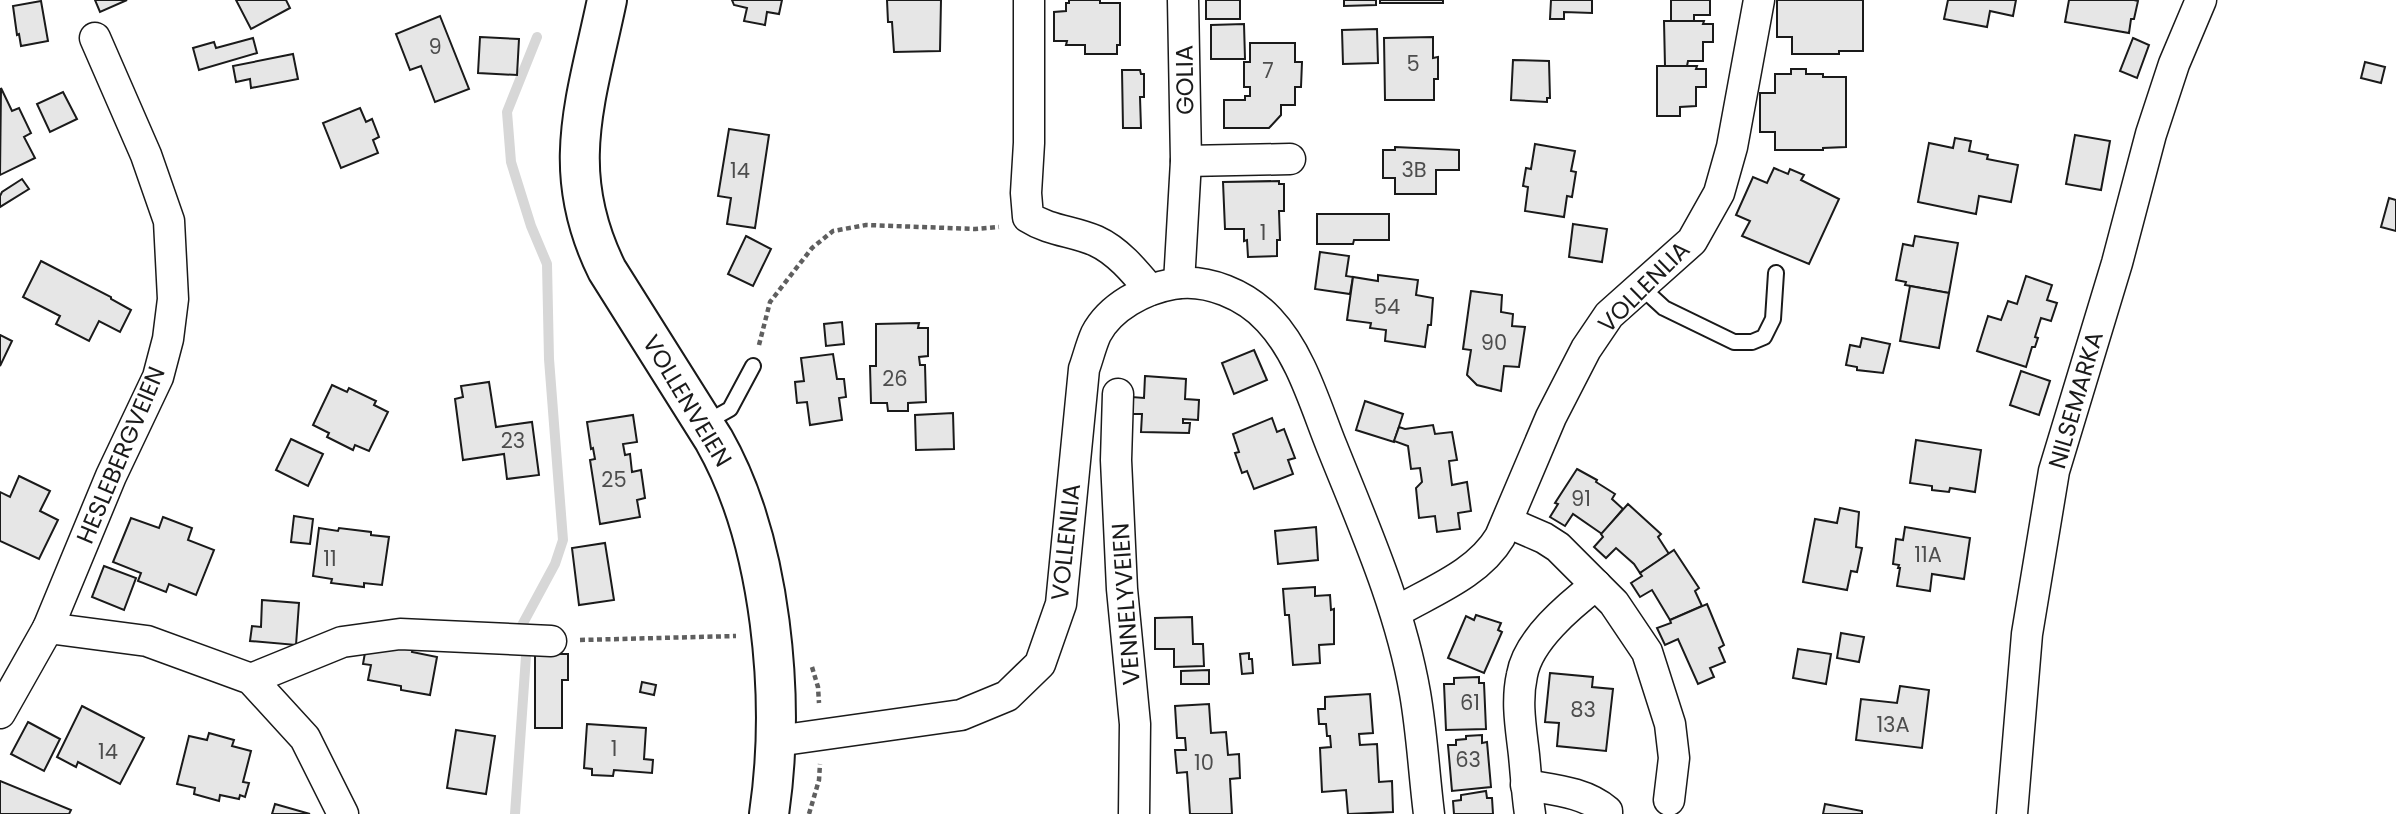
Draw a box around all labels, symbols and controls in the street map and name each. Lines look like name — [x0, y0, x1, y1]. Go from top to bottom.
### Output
house number: 9 — [428, 32, 442, 61]
street label: GOLIA — [1167, 45, 1202, 115]
house number: 5 — [1406, 49, 1420, 78]
house number: 7 — [1262, 56, 1274, 85]
house number: 3B — [1401, 155, 1427, 184]
house number: 14 — [730, 156, 750, 185]
house number: 1 — [1260, 218, 1266, 247]
street label: VOLLENLIA — [1590, 233, 1697, 340]
house number: 54 — [1374, 292, 1400, 321]
street label: NILSEMARKA — [2040, 327, 2111, 472]
house number: 90 — [1481, 328, 1507, 357]
street label: VOLLENVEIEN — [635, 329, 740, 473]
street label: HESLEBERGVEIEN — [68, 361, 173, 549]
house number: 26 — [882, 364, 908, 393]
house number: 23 — [501, 426, 525, 455]
house number: 25 — [601, 465, 627, 494]
street label: VOLLENLIA — [1043, 482, 1088, 602]
house number: 91 — [1571, 484, 1591, 513]
street label: VENNELYVEIEN — [1103, 522, 1148, 686]
house number: 11A — [1914, 540, 1942, 569]
house number: 11 — [323, 544, 337, 573]
house number: 61 — [1460, 688, 1480, 717]
house number: 83 — [1570, 695, 1596, 724]
house number: 13A — [1876, 710, 1910, 739]
house number: 1 — [611, 734, 617, 763]
house number: 14 — [98, 737, 118, 766]
house number: 63 — [1455, 745, 1481, 774]
house number: 10 — [1194, 748, 1214, 777]

